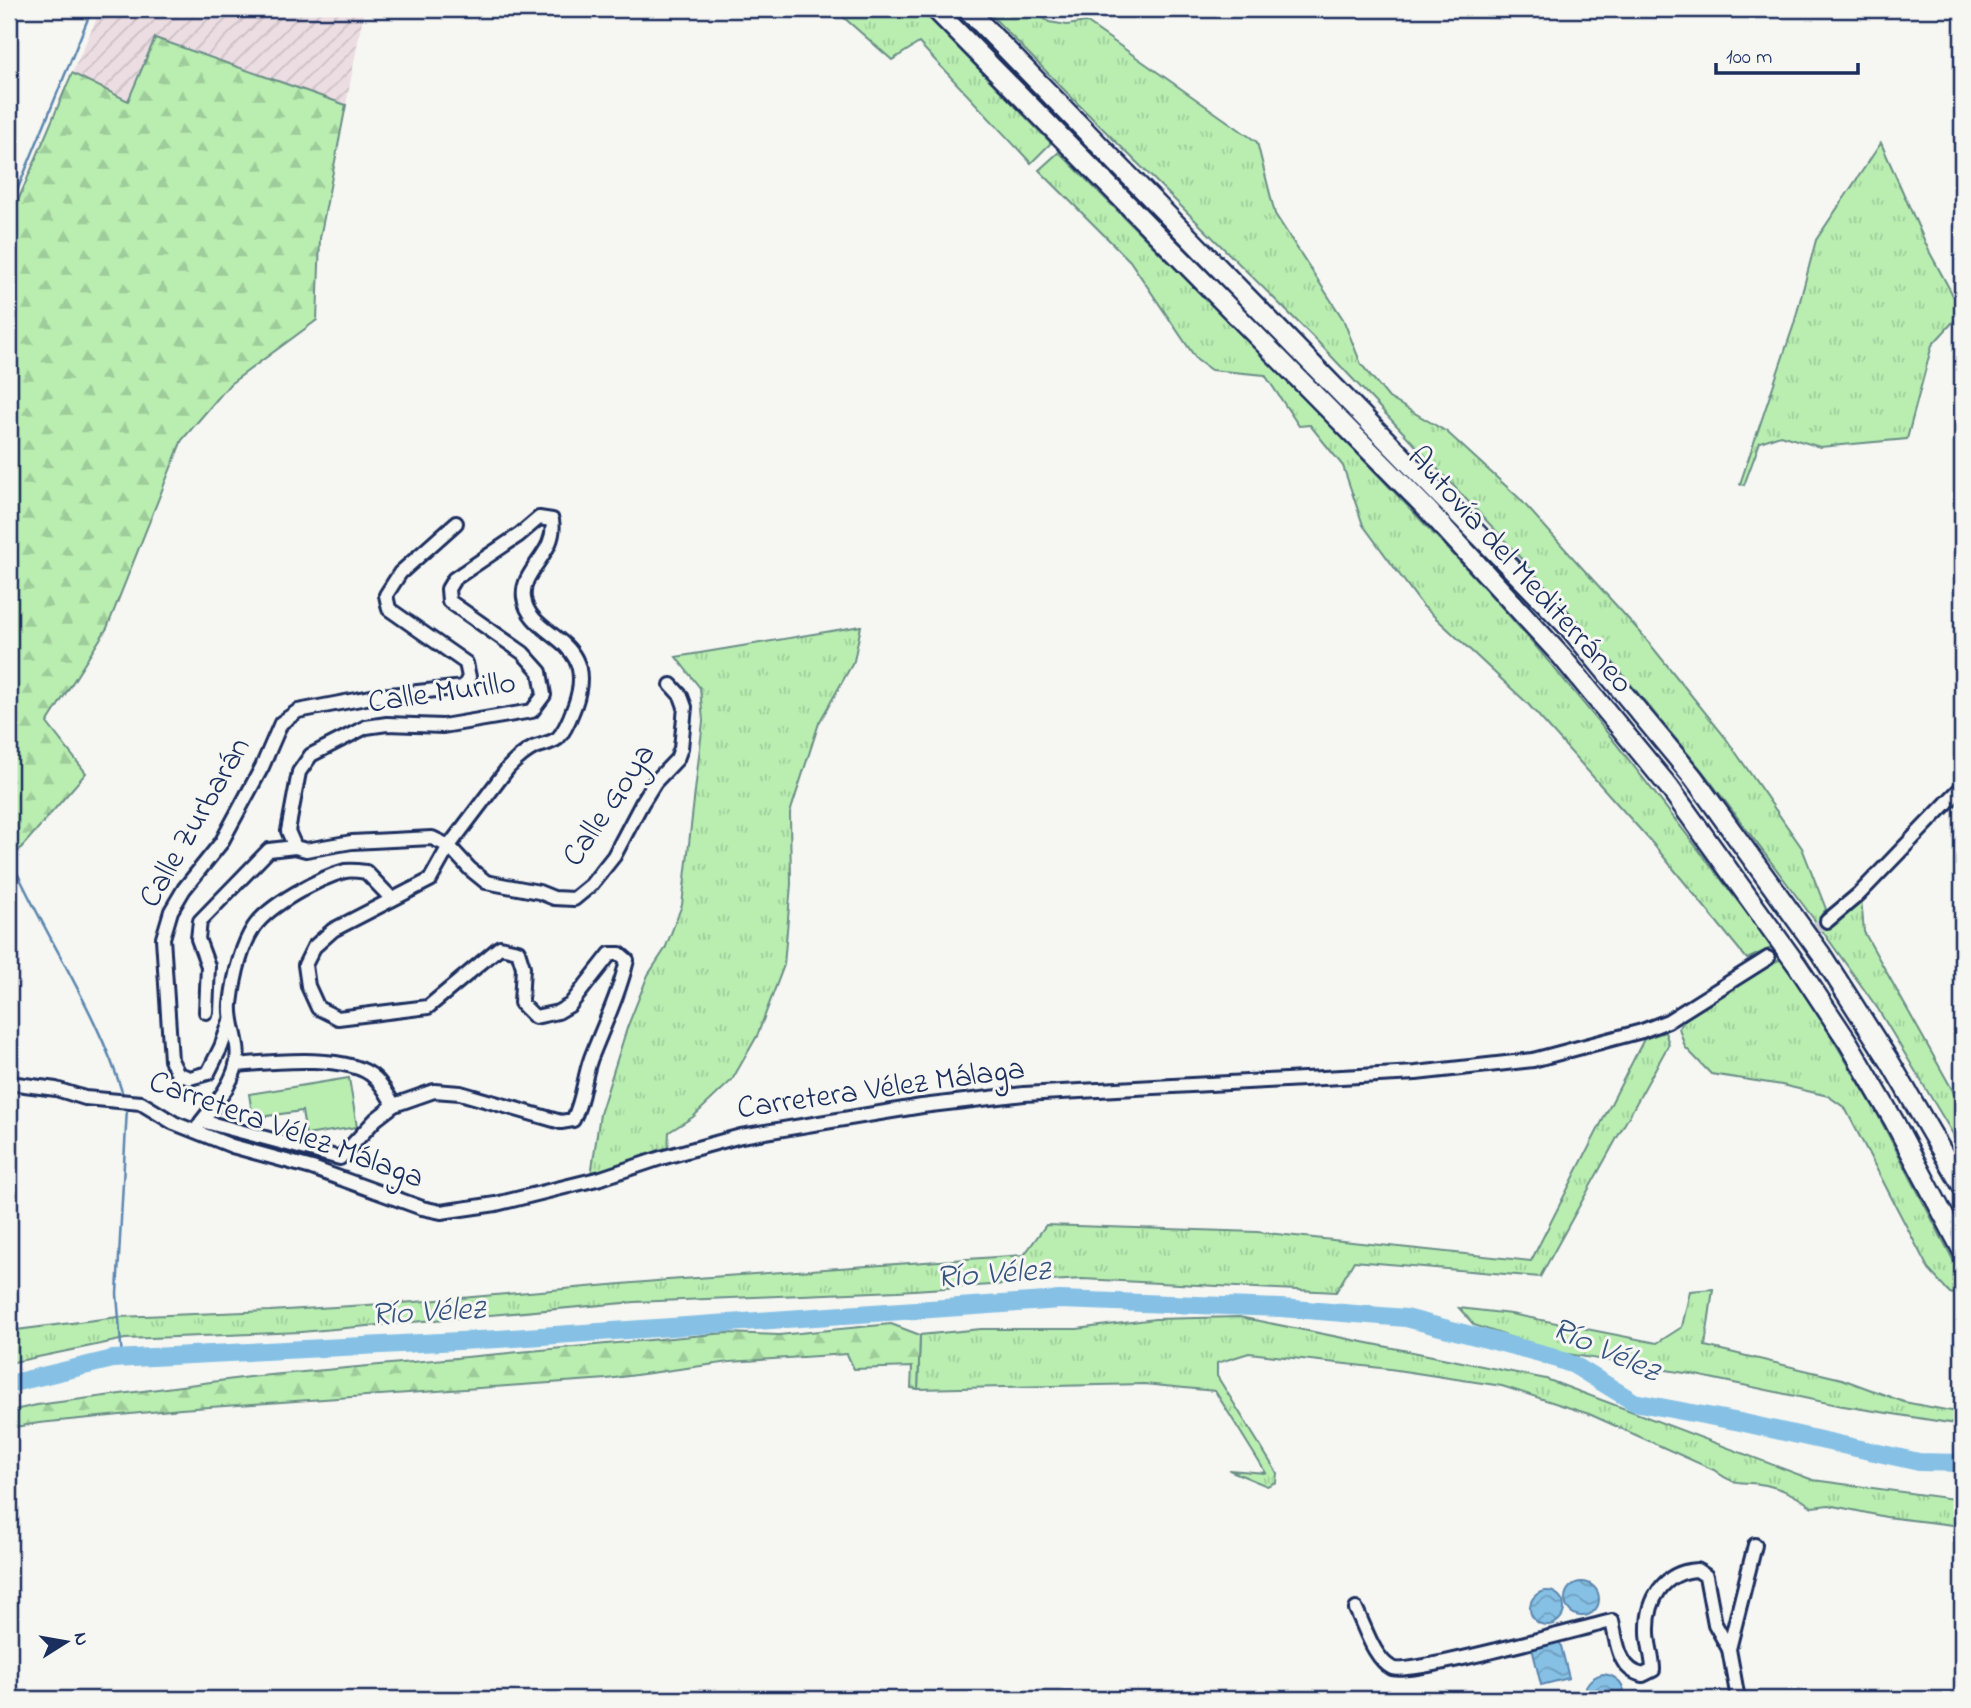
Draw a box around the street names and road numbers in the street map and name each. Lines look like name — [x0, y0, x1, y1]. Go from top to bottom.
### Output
street label: Autovía del Mediterráneo — [1395, 436, 1643, 706]
street label: Calle Murillo — [365, 660, 519, 728]
street label: Calle Zurbarán — [128, 729, 264, 917]
street label: Calle Goya — [551, 735, 669, 877]
street label: Carretera Vélez Málaga — [734, 1047, 1028, 1133]
street label: Carretera Vélez Málaga — [142, 1059, 430, 1203]

